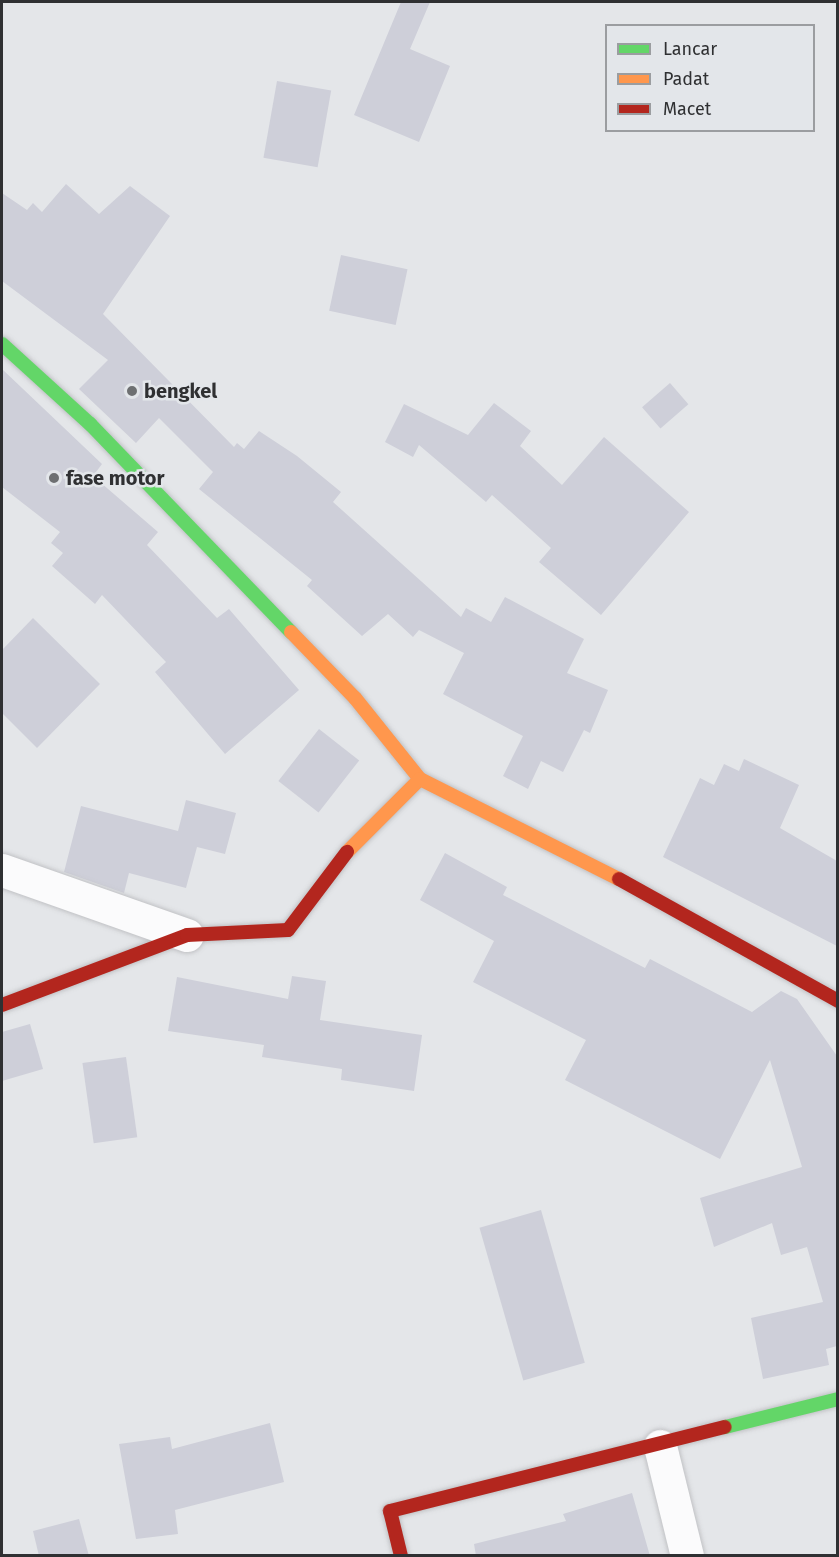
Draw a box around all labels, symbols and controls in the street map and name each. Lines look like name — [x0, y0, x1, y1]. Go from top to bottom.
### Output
legend — [605, 24, 815, 132]
text: Lancar — [663, 38, 717, 60]
text: Padat — [663, 68, 709, 90]
text: Macet — [663, 98, 711, 120]
place label: bengkel — [144, 379, 217, 403]
marker: bengkel — [125, 384, 139, 398]
place label: fase motor — [66, 466, 164, 490]
marker: fase motor — [47, 471, 61, 485]

